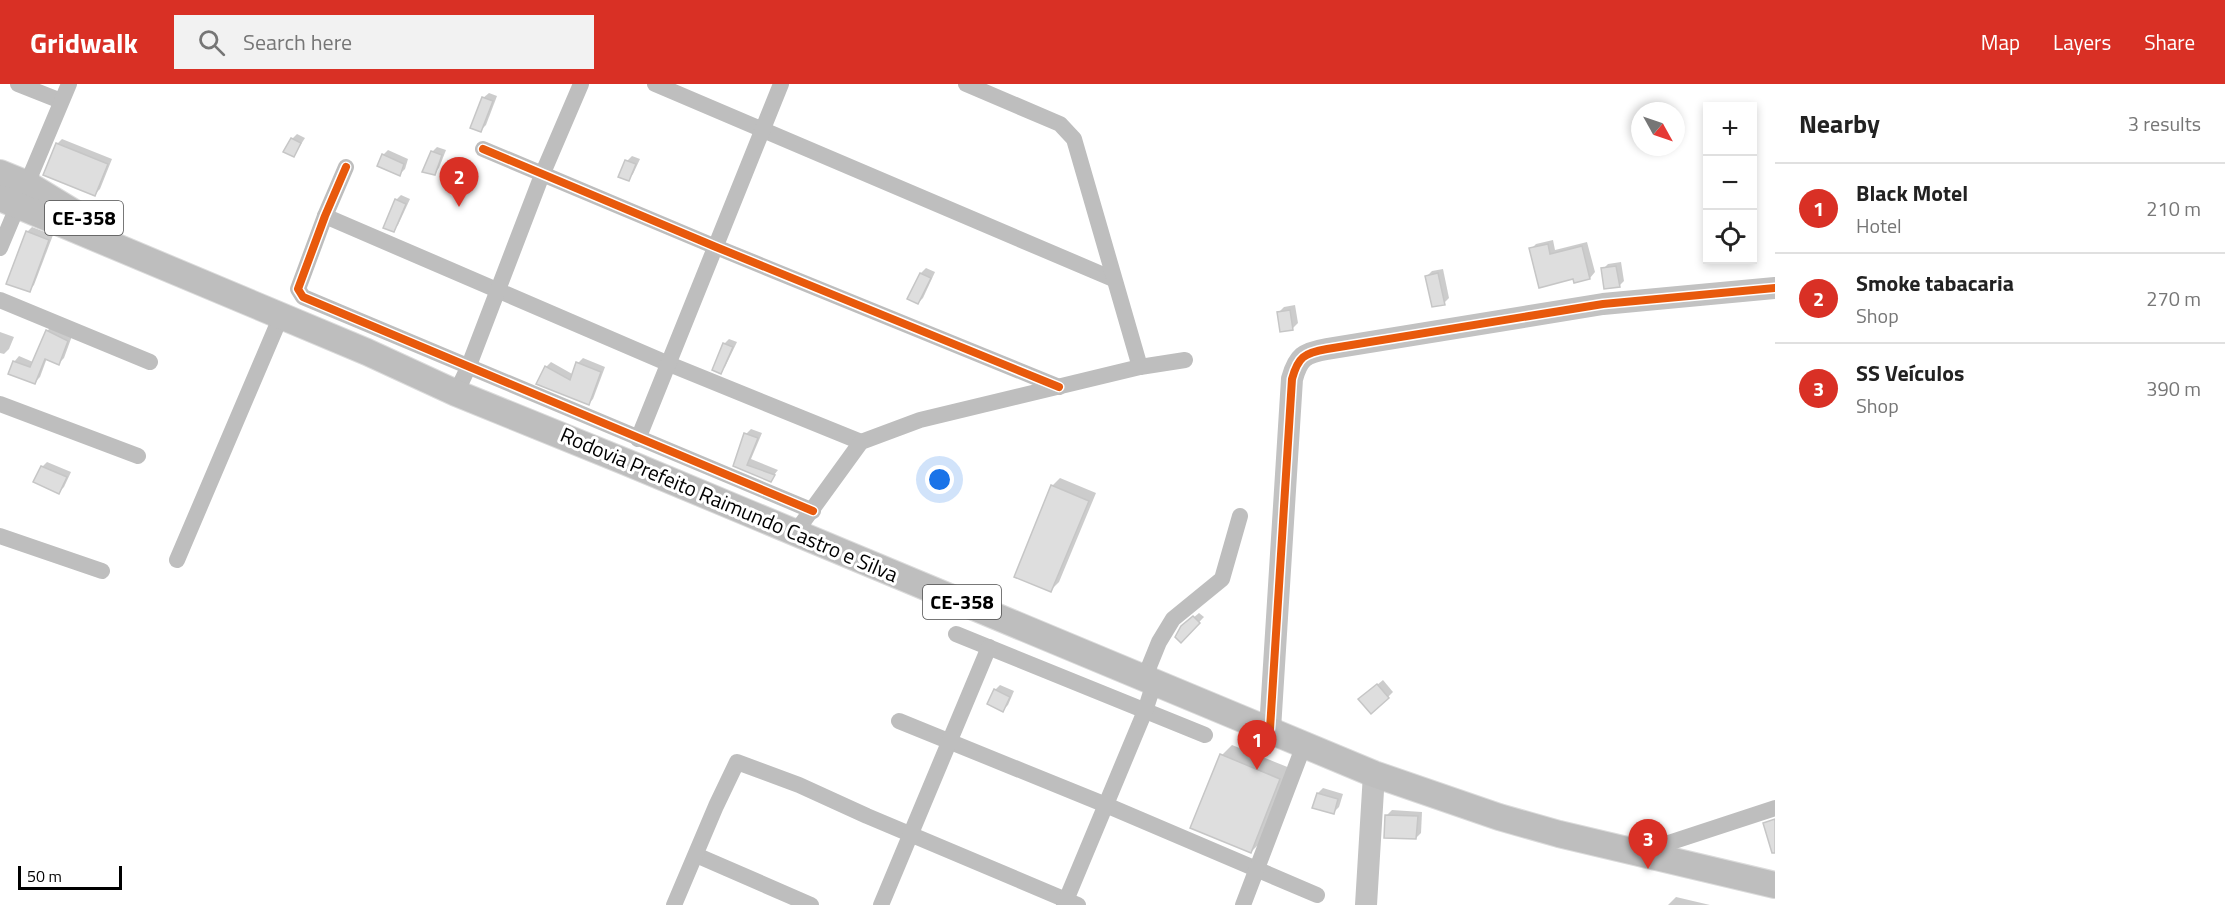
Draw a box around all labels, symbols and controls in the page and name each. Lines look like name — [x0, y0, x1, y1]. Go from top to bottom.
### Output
search box — [174, 15, 594, 69]
text: Gridwalk — [30, 21, 138, 64]
text: Search here — [243, 25, 352, 59]
icon: search — [195, 26, 228, 59]
text: Map — [1981, 26, 2020, 58]
text: Layers — [2053, 26, 2111, 58]
text: Share — [2144, 26, 2195, 58]
north arrow — [1631, 102, 1685, 156]
map controls — [1703, 102, 1757, 264]
button: + — [1703, 102, 1757, 156]
text: Nearby — [1799, 104, 1880, 143]
text: 3 results — [2128, 108, 2201, 139]
button: − — [1703, 156, 1757, 210]
pin: 2 — [440, 158, 478, 207]
text: Black Motel — [1856, 176, 1968, 210]
text: 1 — [1813, 193, 1824, 224]
text: 210 m — [2146, 193, 2201, 224]
road number: CE-358 — [45, 201, 123, 235]
button: locate — [1703, 210, 1757, 264]
text: Hotel — [1856, 210, 1902, 241]
text: Smoke tabacaria — [1856, 266, 2014, 300]
text: 2 — [1813, 283, 1824, 314]
text: 270 m — [2146, 283, 2201, 314]
text: Shop — [1856, 300, 1899, 331]
text: SS Veículos — [1856, 356, 1964, 390]
text: 3 — [1813, 373, 1824, 404]
text: 390 m — [2146, 373, 2201, 404]
text: Shop — [1856, 390, 1899, 421]
street label: Rodovia Prefeito Raimundo Castro e Silva — [556, 418, 904, 590]
your location — [925, 465, 954, 494]
road number: CE-358 — [923, 585, 1001, 619]
pin: 1 — [1238, 720, 1276, 770]
pin: 3 — [1628, 820, 1668, 869]
scale bar — [18, 863, 122, 890]
text: 50 m — [27, 864, 62, 888]

